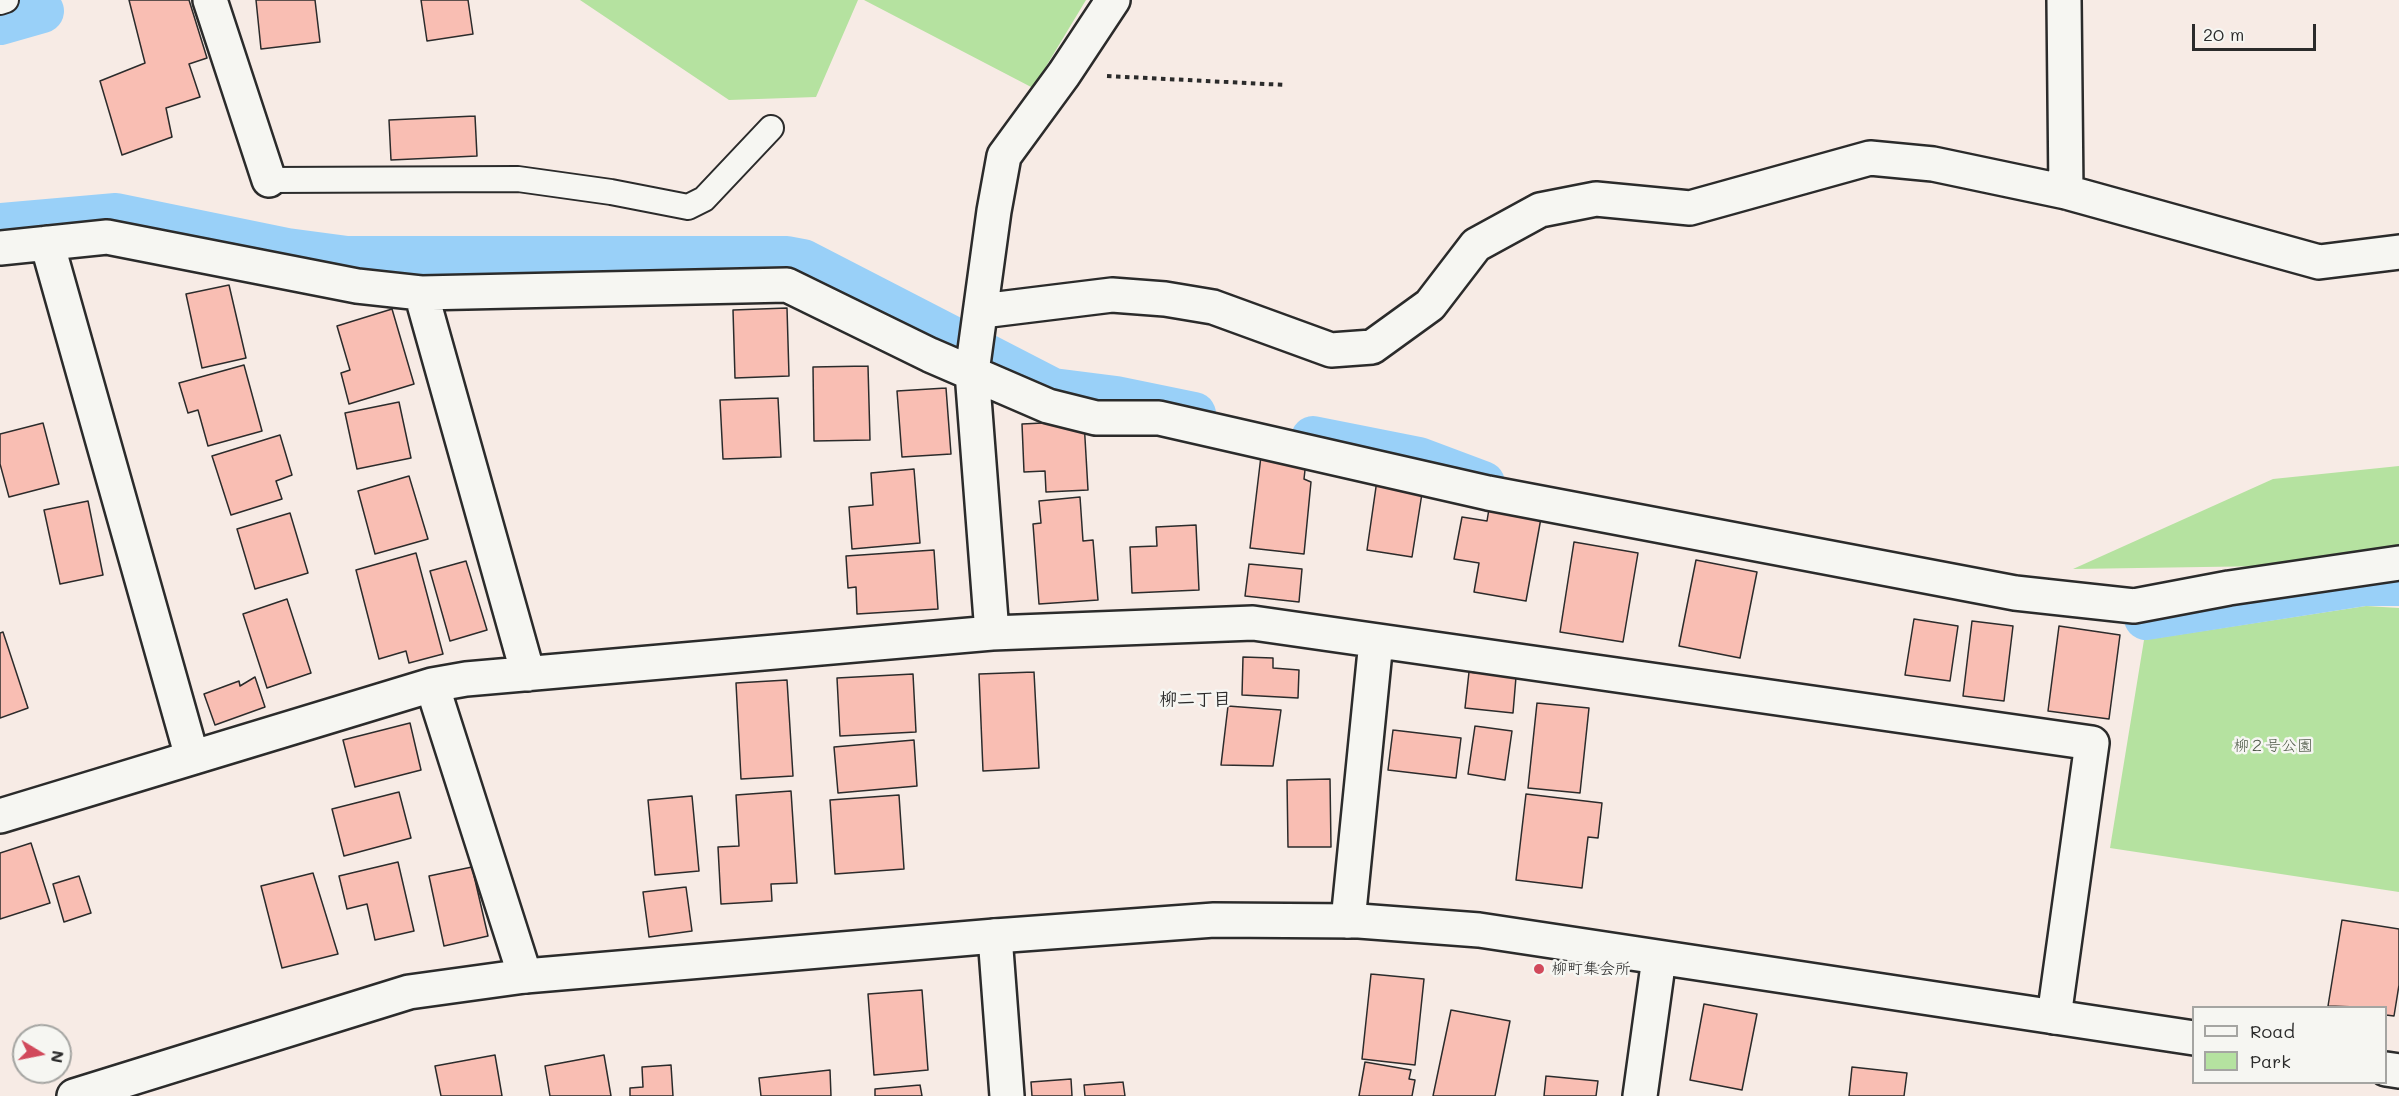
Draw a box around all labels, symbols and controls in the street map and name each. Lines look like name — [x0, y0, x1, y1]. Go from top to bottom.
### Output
scale bar — [2195, 12, 2320, 50]
text: 20 m — [2203, 22, 2244, 46]
district label: 柳二丁目 — [1159, 688, 1231, 710]
park label: 柳２号公園 — [2233, 736, 2313, 756]
place label: 柳町集会所 — [1551, 959, 1631, 979]
marker: 柳町集会所 — [1532, 962, 1546, 976]
legend — [2192, 1006, 2387, 1084]
text: Road — [2250, 1019, 2295, 1043]
north arrow — [12, 1024, 72, 1084]
text: N — [47, 1049, 70, 1065]
text: Park — [2250, 1049, 2291, 1073]

